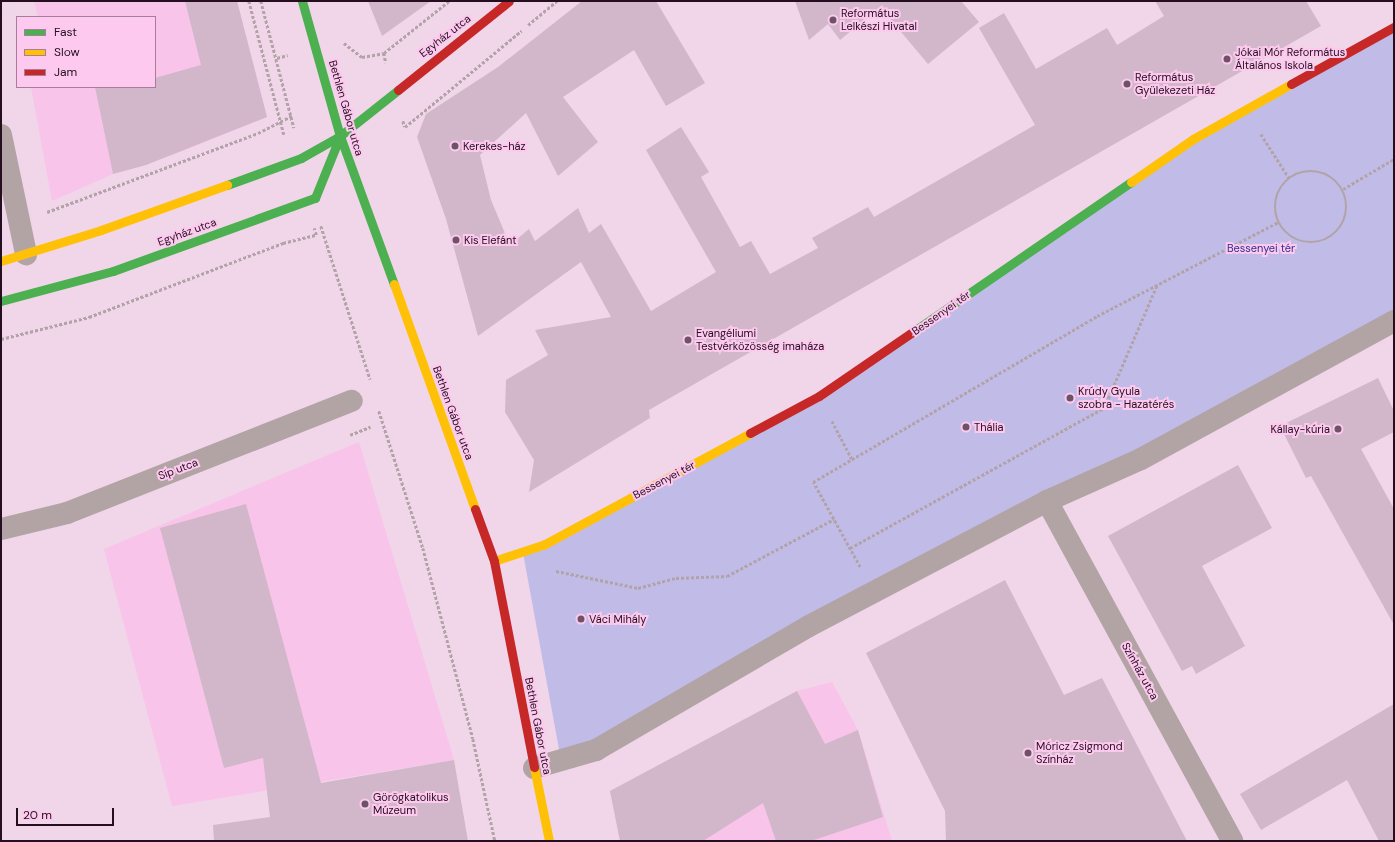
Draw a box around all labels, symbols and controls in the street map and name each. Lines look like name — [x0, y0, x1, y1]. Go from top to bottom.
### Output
place label: Református Lelkészi Hivatal — [841, 7, 917, 33]
street label: Egyház utca — [417, 12, 473, 60]
marker: Református Lelkészi Hivatal — [828, 15, 838, 25]
legend — [16, 16, 156, 88]
text: Fast — [54, 24, 77, 40]
text: Slow — [54, 44, 80, 60]
place label: Jókai Mór Református Általános Iskola — [1235, 46, 1345, 72]
marker: Jókai Mór Református Általános Iskola — [1222, 54, 1232, 64]
street label: Bethlen Gábor utca — [326, 59, 366, 157]
text: Jam — [54, 64, 77, 80]
place label: Református Gyülekezeti Ház — [1135, 71, 1215, 97]
marker: Református Gyülekezeti Ház — [1122, 79, 1132, 89]
place label: Kerekes-ház — [463, 139, 526, 153]
marker: Kerekes-ház — [450, 141, 460, 151]
street label: Egyház utca — [156, 215, 218, 249]
place label: Kis Elefánt — [464, 233, 517, 247]
marker: Kis Elefánt — [451, 235, 461, 245]
park label: Bessenyei tér — [1227, 241, 1295, 255]
street label: Bessenyei tér — [909, 288, 973, 338]
place label: Evangéliumi Testvérközösség imaháza — [696, 327, 824, 353]
marker: Evangéliumi Testvérközösség imaháza — [683, 335, 693, 345]
street label: Bethlen Gábor utca — [430, 364, 476, 462]
place label: Krúdy Gyula szobra - Hazatérés — [1078, 385, 1174, 411]
marker: Krúdy Gyula szobra - Hazatérés — [1065, 393, 1075, 403]
place label: Thália — [974, 420, 1004, 434]
marker: Thália — [961, 422, 971, 432]
place label: Kállay-kúria — [1271, 422, 1330, 436]
marker: Kállay-kúria — [1333, 424, 1343, 434]
street label: Síp utca — [156, 455, 200, 483]
street label: Bessenyei tér — [631, 458, 697, 502]
place label: Váci Mihály — [589, 612, 646, 626]
marker: Váci Mihály — [576, 614, 586, 624]
street label: Színház utca — [1119, 640, 1161, 702]
street label: Bethlen Gábor utca — [522, 676, 554, 776]
place label: Móricz Zsigmond Színház — [1036, 740, 1123, 766]
marker: Móricz Zsigmond Színház — [1023, 748, 1033, 758]
place label: Görögkatolikus Múzeum — [373, 791, 449, 817]
marker: Görögkatolikus Múzeum — [360, 799, 370, 809]
scale bar — [18, 800, 116, 826]
text: 20 m — [23, 807, 52, 823]

